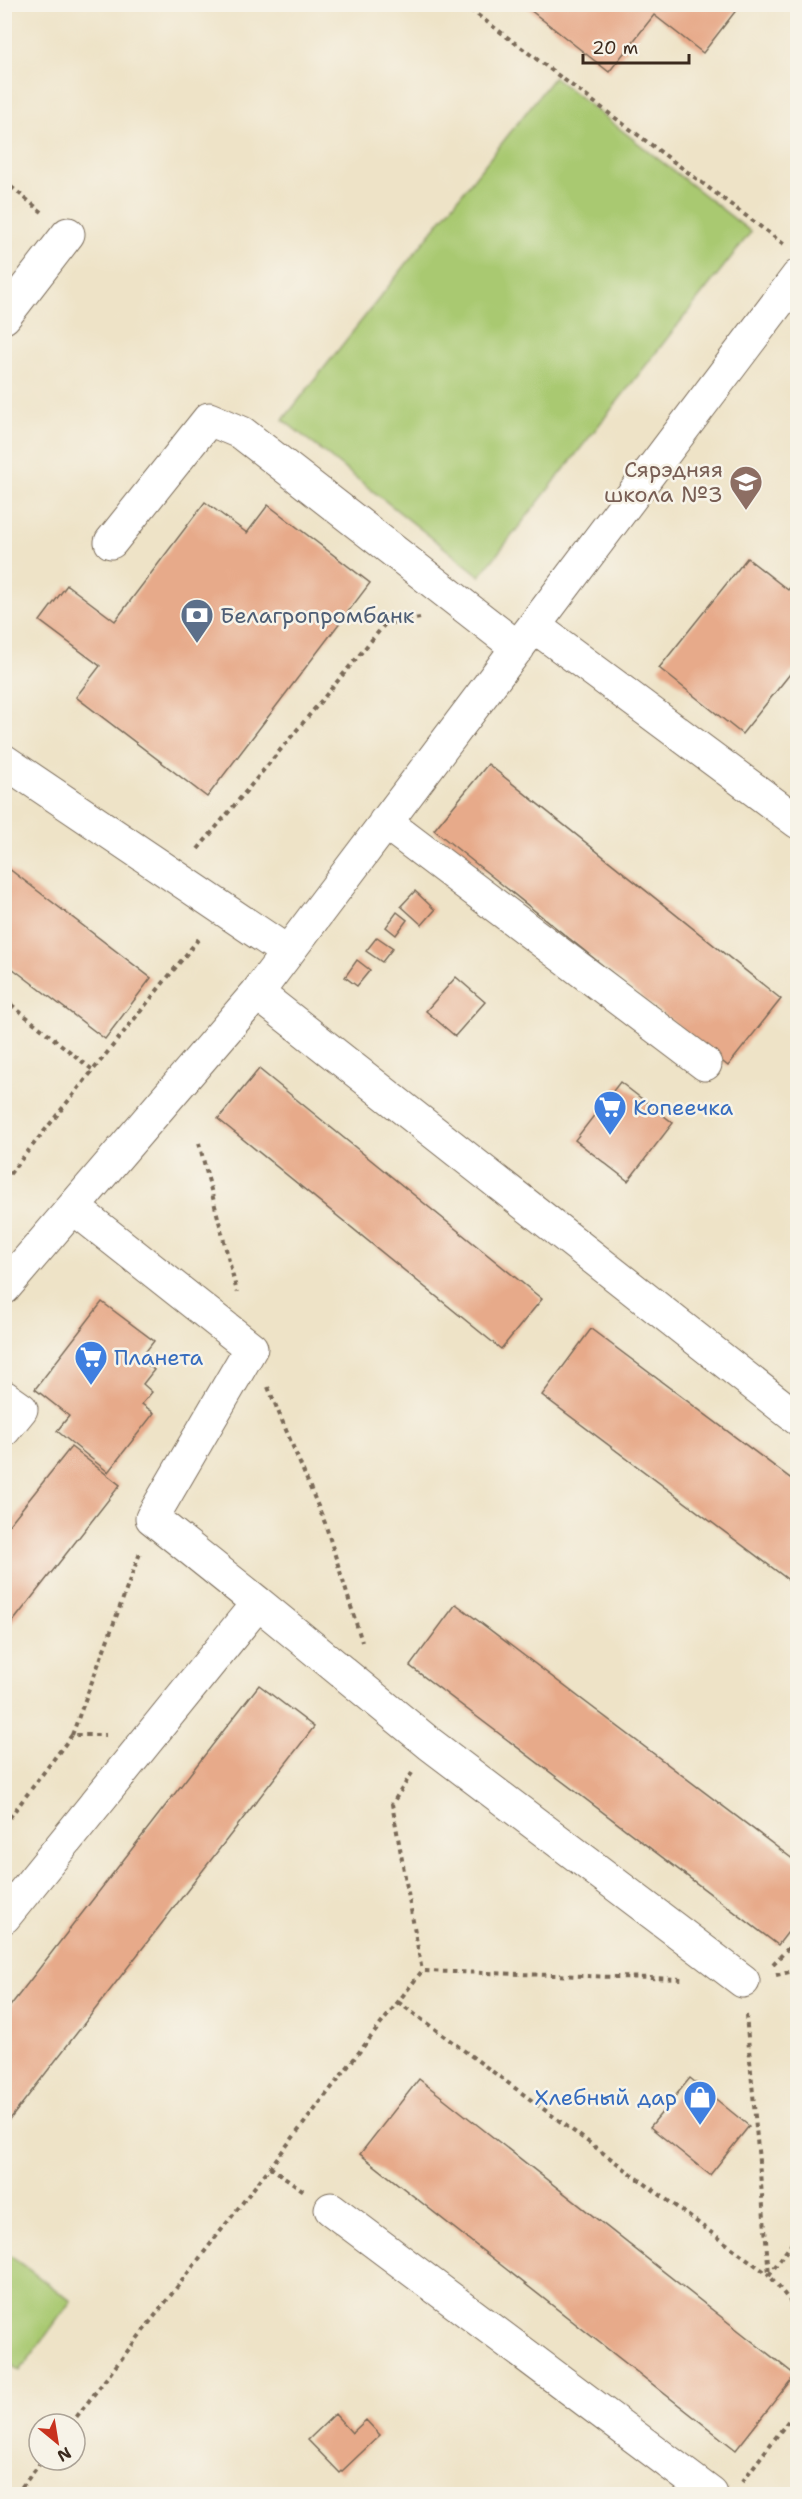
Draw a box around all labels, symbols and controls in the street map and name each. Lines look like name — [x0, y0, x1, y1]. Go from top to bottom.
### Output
scale bar — [583, 27, 690, 65]
text: 20 m — [592, 36, 638, 60]
place label: Сярэдняя школа №3 — [604, 455, 723, 509]
school or university icon: Сярэдняя школа №3 — [728, 464, 764, 511]
bank icon: Белагропромбанк — [179, 597, 215, 644]
place label: Белагропромбанк — [220, 601, 415, 630]
supermarket icon: Копеечка — [592, 1089, 628, 1136]
place label: Копеечка — [633, 1093, 734, 1122]
supermarket icon: Планета — [73, 1339, 109, 1386]
place label: Планета — [114, 1343, 204, 1372]
shop icon: Хлебный дар — [682, 2079, 718, 2126]
place label: Хлебный дар — [535, 2083, 677, 2112]
north arrow — [27, 2412, 87, 2472]
text: N — [54, 2442, 75, 2467]

